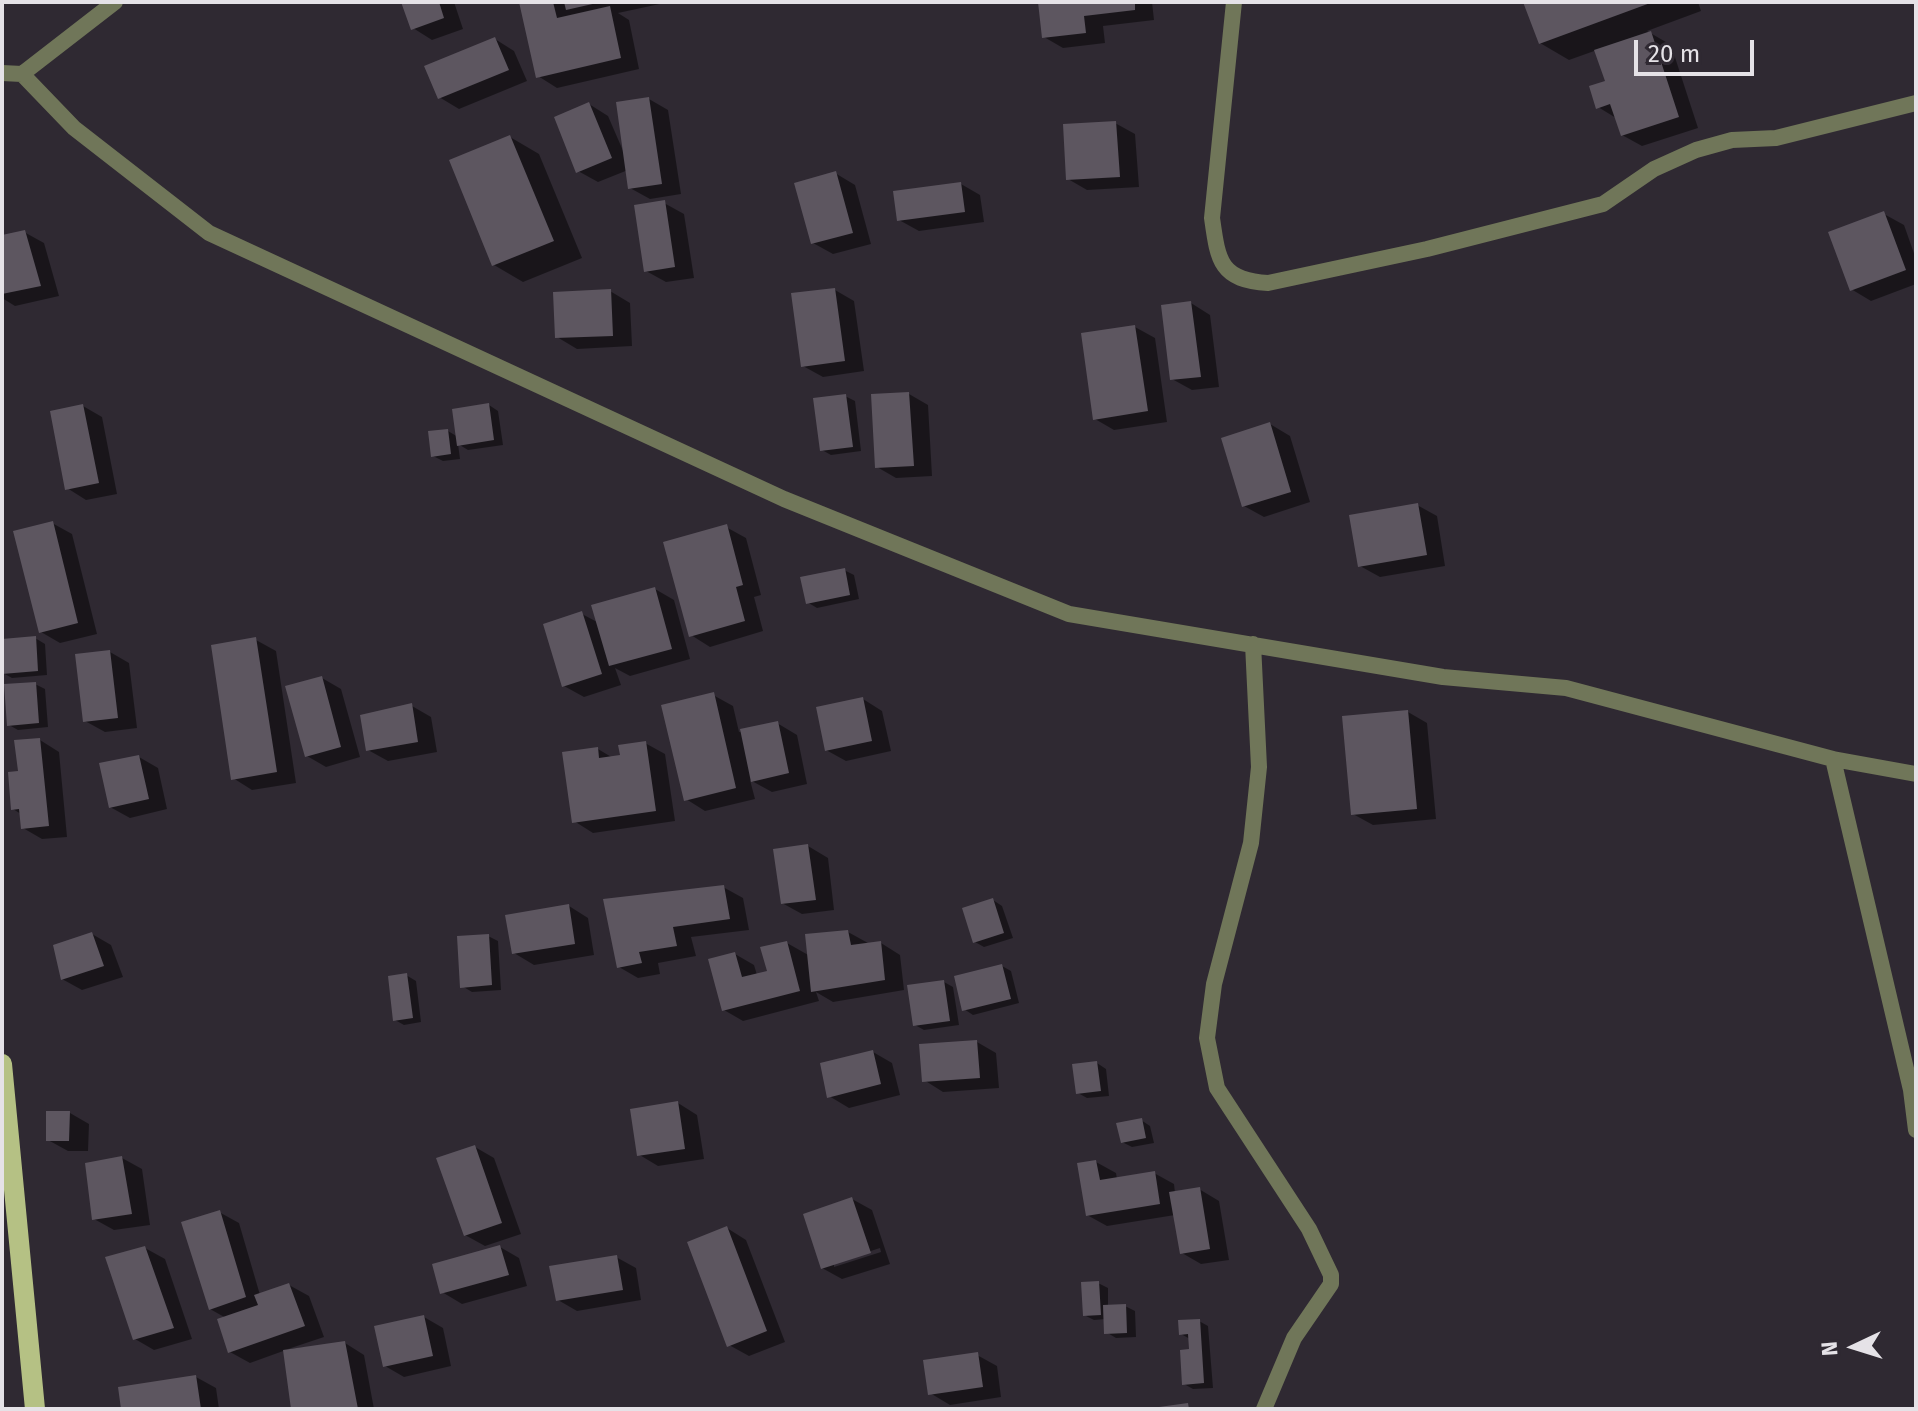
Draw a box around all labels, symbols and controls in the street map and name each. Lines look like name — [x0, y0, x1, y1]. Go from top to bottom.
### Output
scale bar — [1638, 24, 1758, 74]
text: 20 m — [1648, 40, 1700, 68]
north arrow — [1814, 1307, 1894, 1387]
text: N — [1816, 1340, 1844, 1357]

